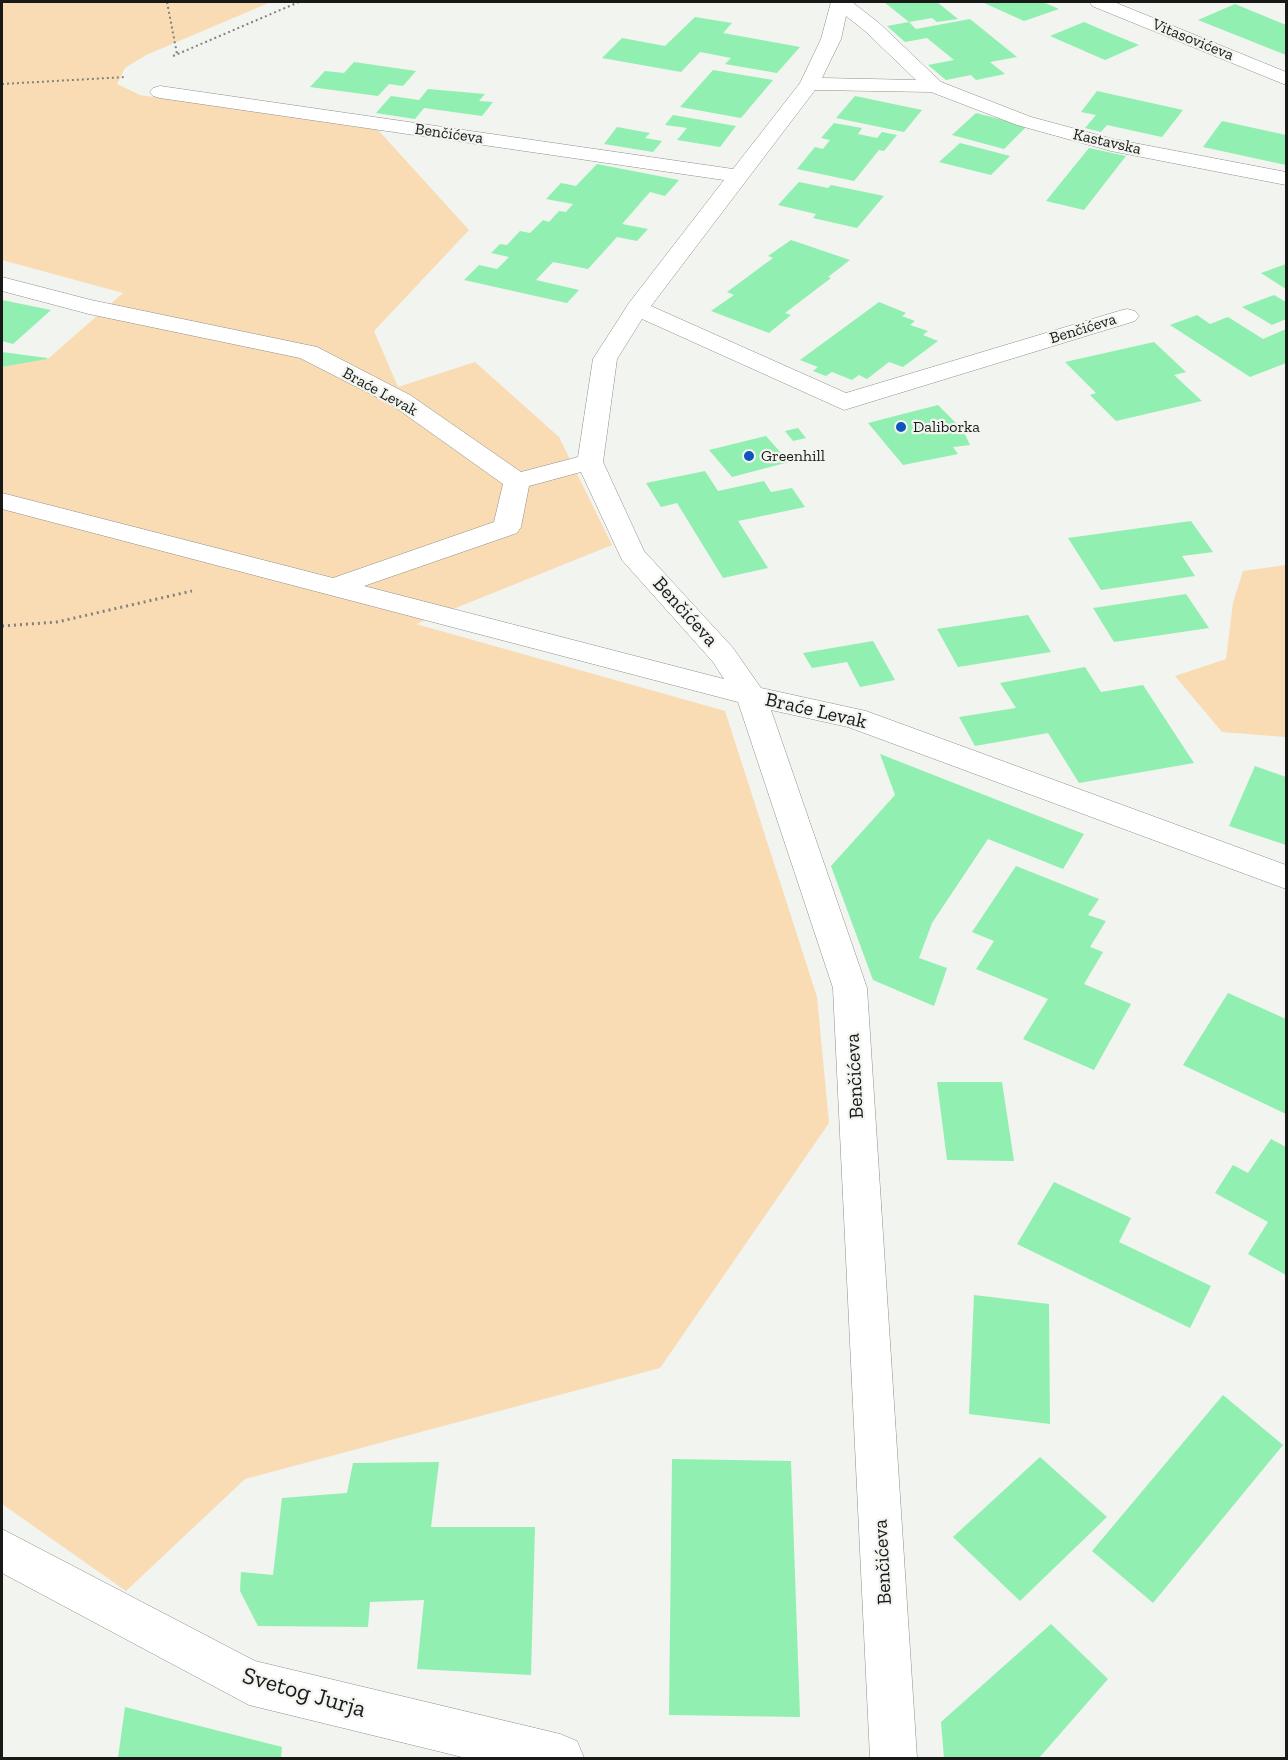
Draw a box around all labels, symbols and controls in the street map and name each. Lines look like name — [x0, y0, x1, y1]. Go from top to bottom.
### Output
street label: Vitasovićeva — [1149, 15, 1237, 65]
street label: Benčićeva — [414, 120, 484, 148]
street label: Kastavska — [1071, 125, 1143, 159]
street label: Benčićeva — [1047, 310, 1119, 348]
street label: Braće Levak — [339, 364, 421, 420]
place label: Daliborka — [913, 417, 980, 437]
marker: Daliborka — [894, 420, 908, 434]
place label: Greenhill — [761, 446, 825, 466]
marker: Greenhill — [742, 449, 756, 463]
street label: Benčićeva — [647, 572, 723, 652]
street label: Braće Levak — [763, 688, 869, 734]
street label: Benčićeva — [841, 1032, 869, 1120]
street label: Benčićeva — [869, 1518, 897, 1606]
street label: Svetog Jurja — [239, 1662, 369, 1724]

